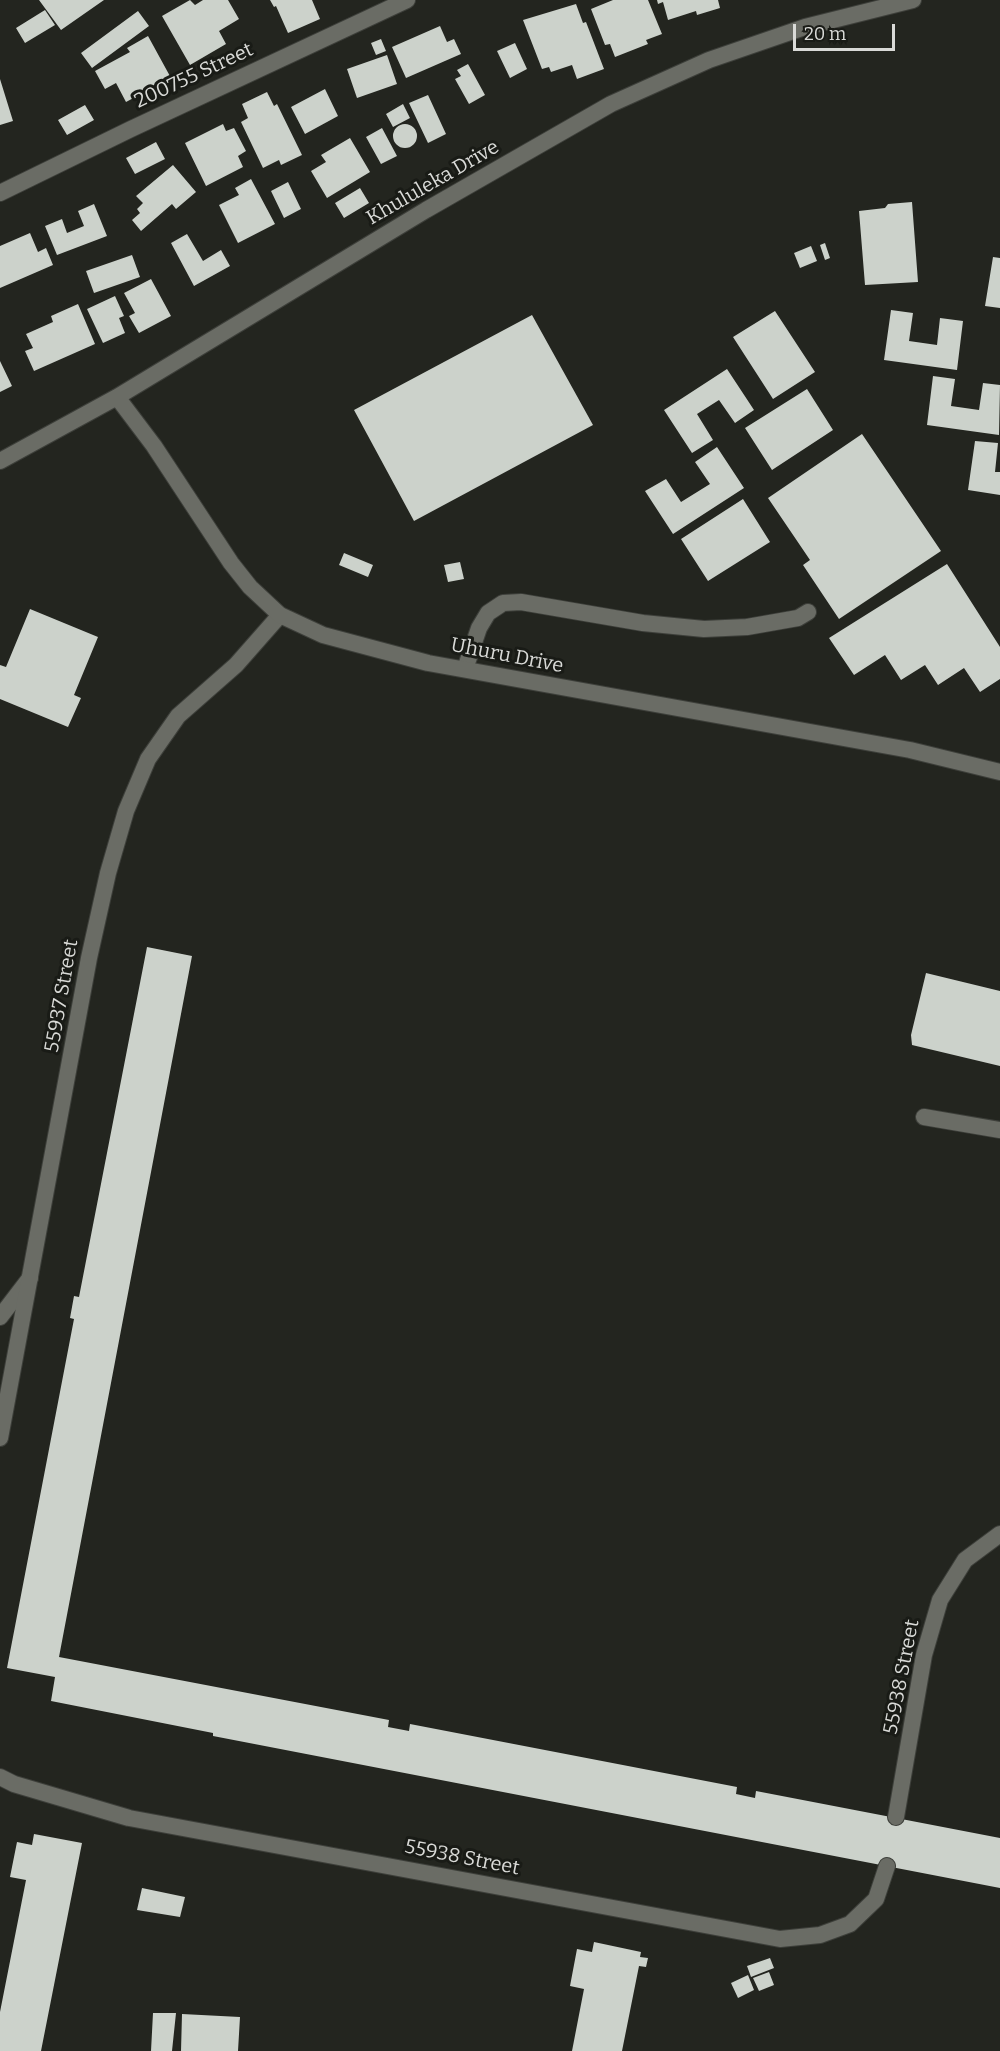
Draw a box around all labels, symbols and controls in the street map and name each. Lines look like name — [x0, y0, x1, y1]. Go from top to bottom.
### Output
scale bar — [796, 12, 898, 50]
text: 20 m — [804, 23, 846, 45]
street label: 200755 Street — [131, 38, 257, 114]
street label: Khululeka Drive — [363, 135, 503, 231]
street label: Uhuru Drive — [449, 633, 565, 679]
street label: 55937 Street — [40, 938, 84, 1054]
street label: 55938 Street — [879, 1618, 925, 1736]
street label: 55938 Street — [403, 1835, 521, 1881]

